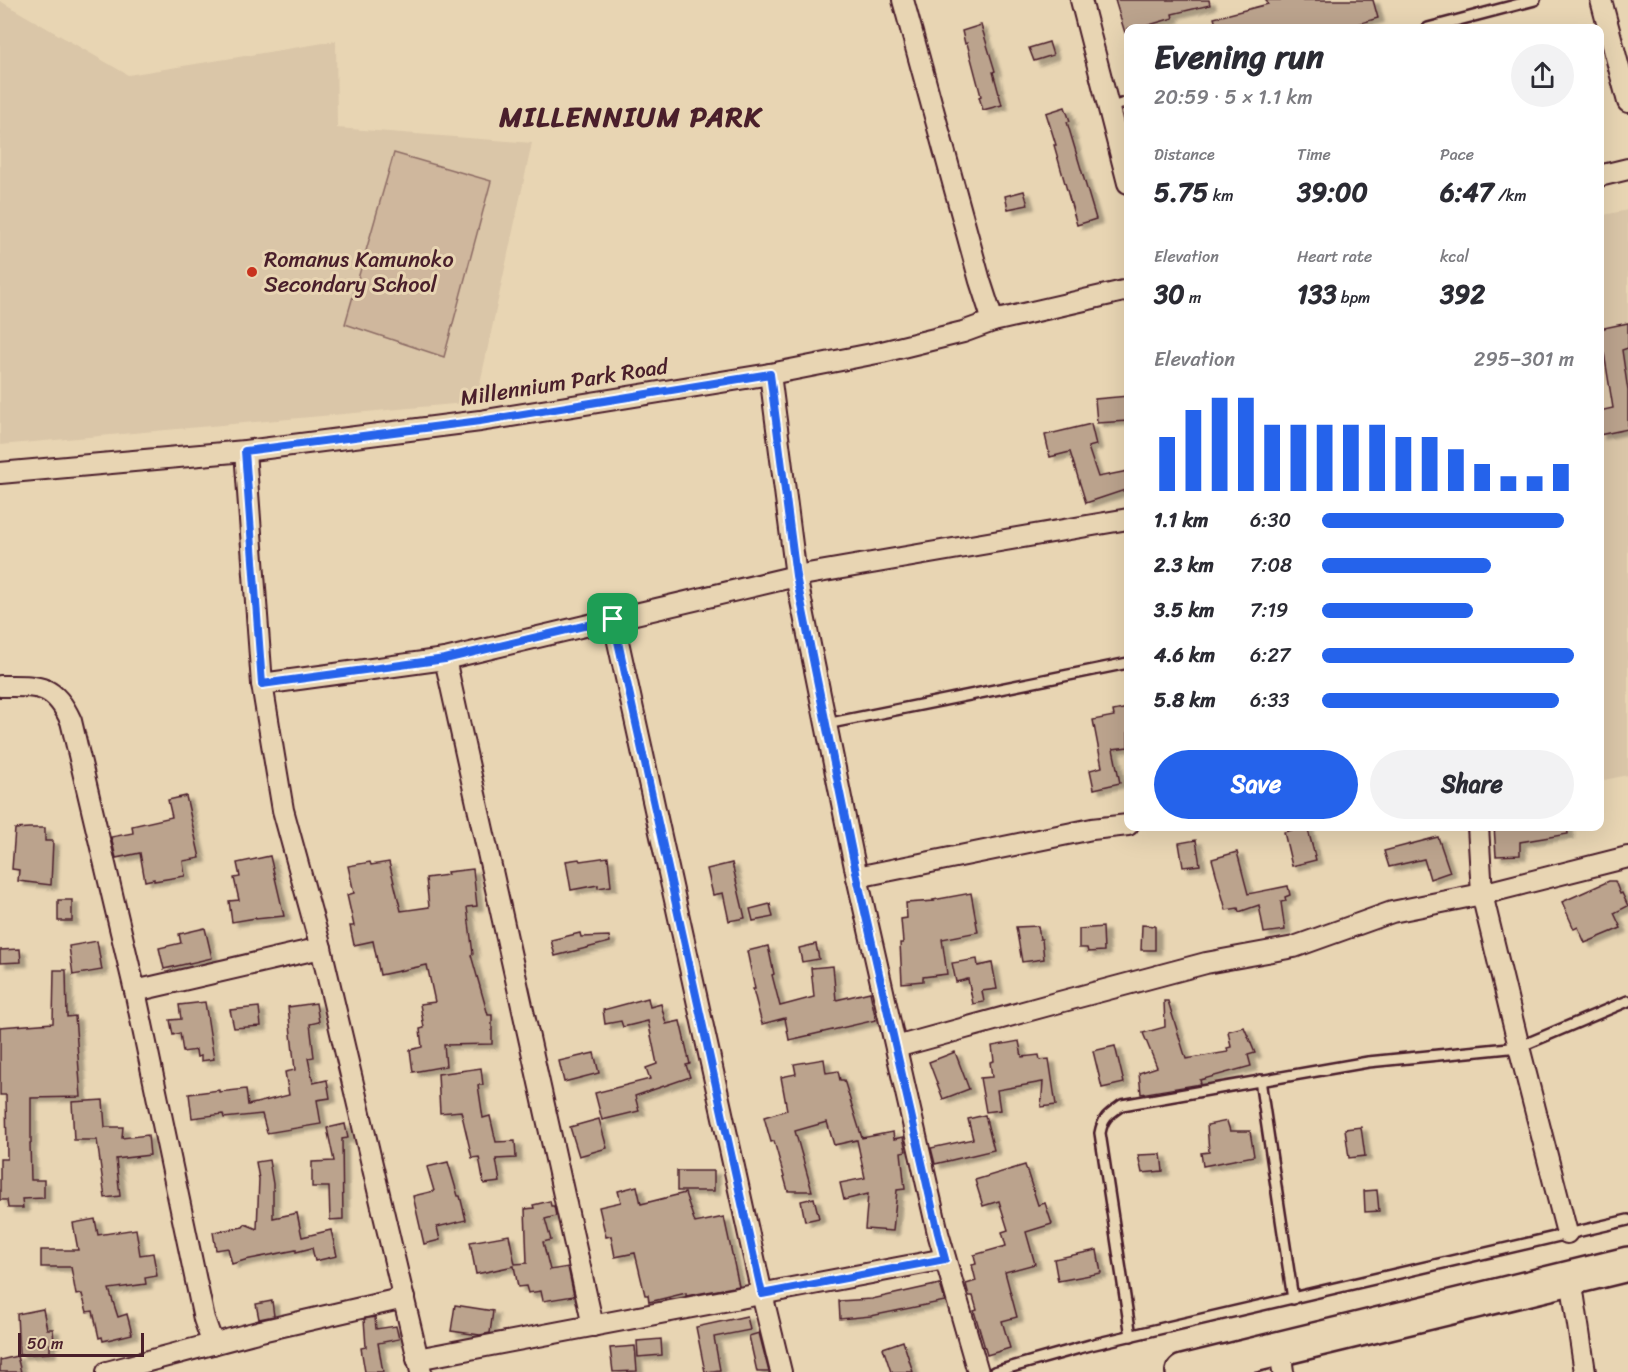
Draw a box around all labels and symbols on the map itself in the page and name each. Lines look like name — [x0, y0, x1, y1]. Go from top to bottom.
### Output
district label: MILLENNIUM PARK — [498, 92, 763, 141]
place label: Romanus Kamunoko Secondary School — [264, 240, 454, 304]
marker: Romanus Kamunoko Secondary School — [245, 265, 259, 279]
street label: Millennium Park Road — [457, 346, 672, 418]
pin — [587, 593, 638, 644]
scale bar — [18, 1330, 144, 1358]

